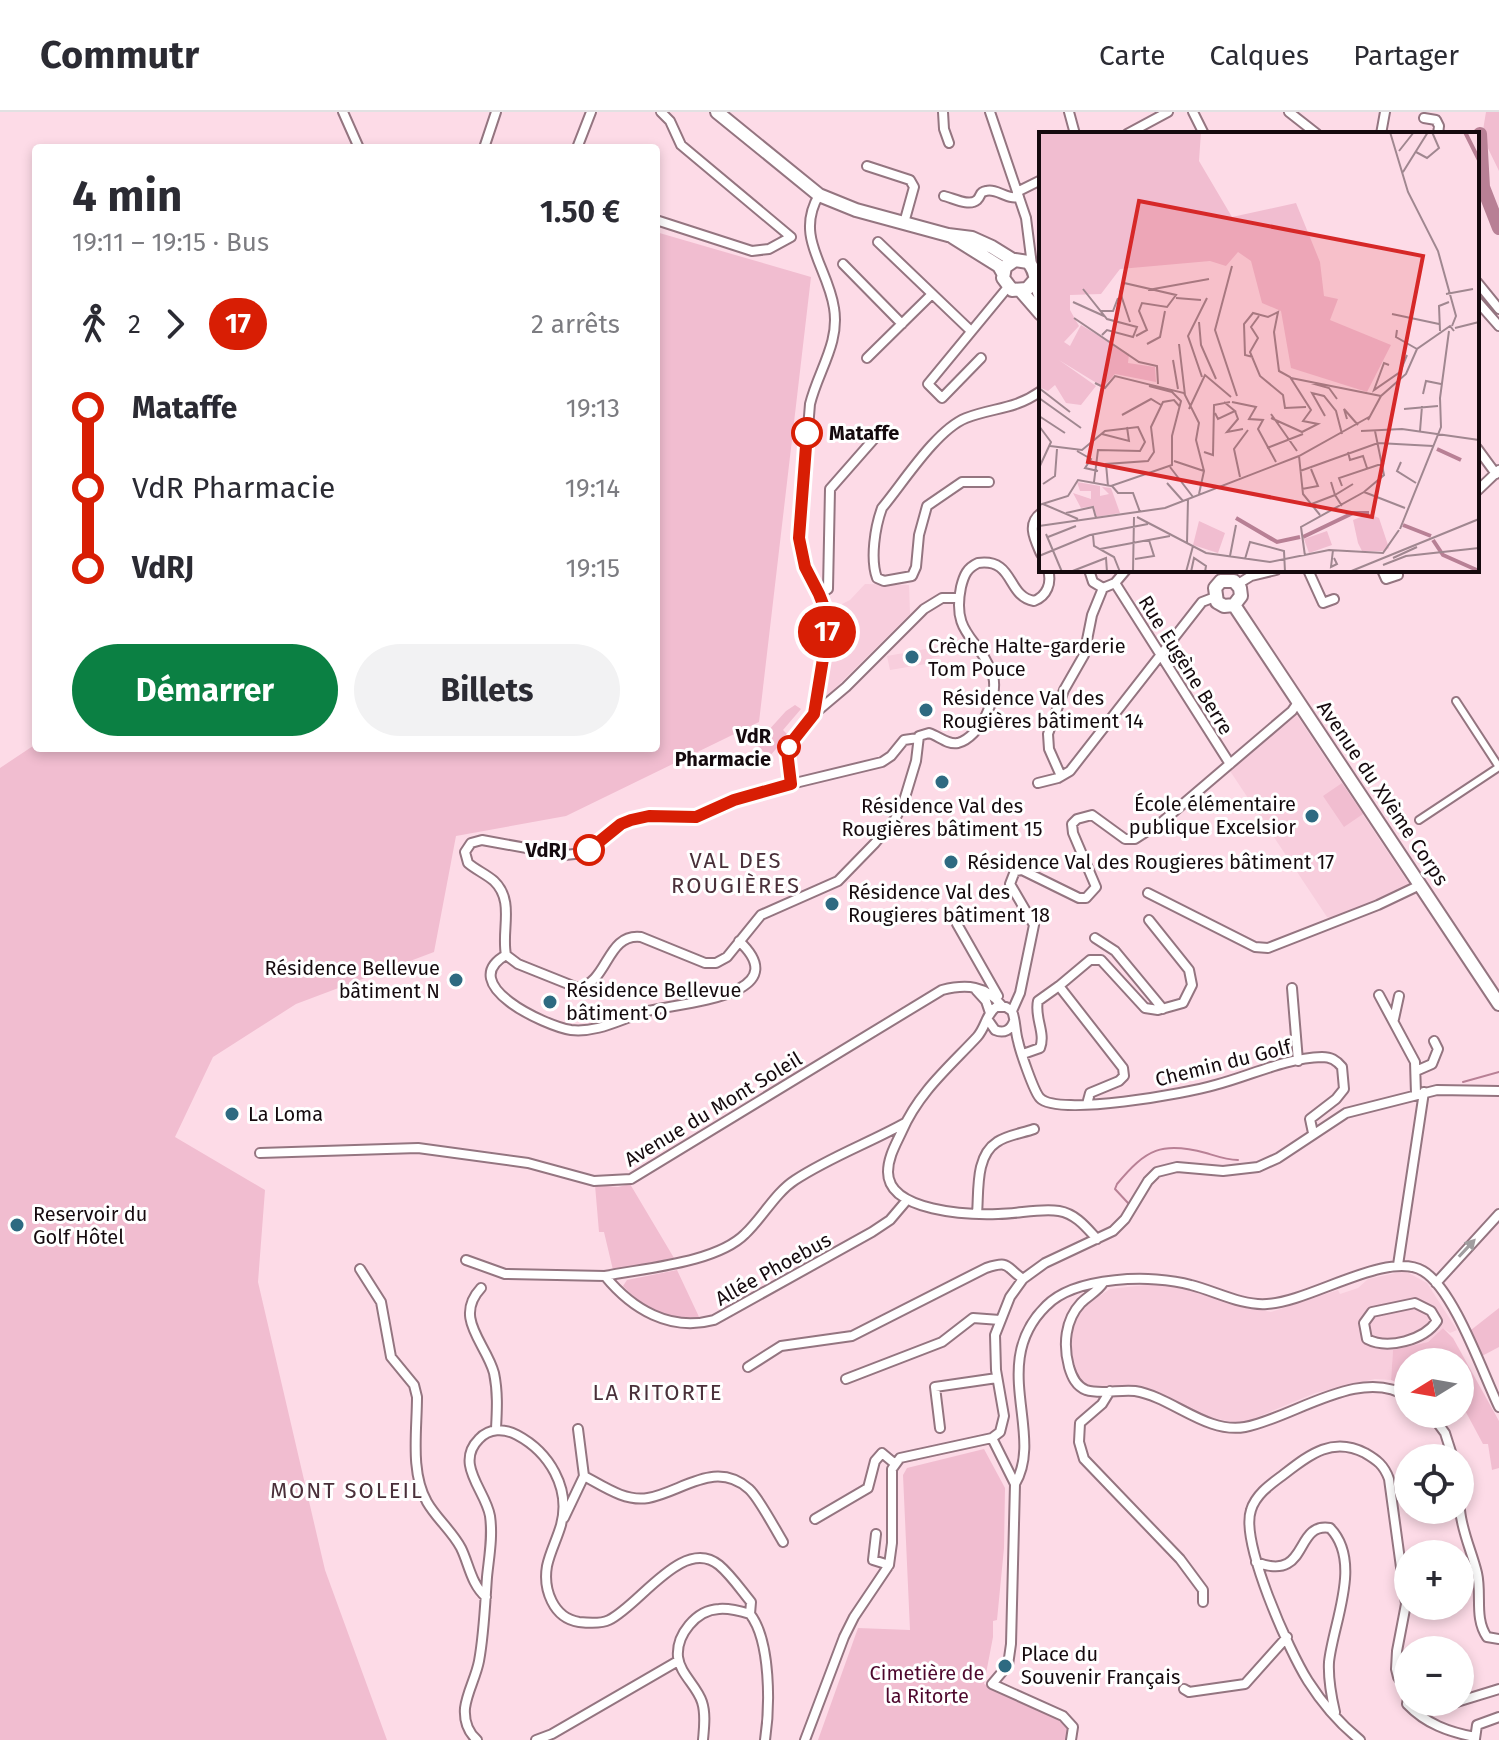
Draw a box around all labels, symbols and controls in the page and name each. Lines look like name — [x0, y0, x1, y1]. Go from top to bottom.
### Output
text: Commutr — [40, 32, 199, 78]
text: Carte — [1099, 39, 1165, 72]
text: Calques — [1209, 39, 1309, 72]
text: Partager — [1353, 39, 1459, 72]
inset map — [1039, 132, 1479, 572]
text: 4 min — [72, 170, 182, 223]
text: 1.50 € — [540, 194, 620, 230]
text: 19:11 – 19:15 · Bus — [72, 227, 269, 258]
icon: walk — [72, 302, 116, 346]
icon: forward — [153, 302, 197, 346]
text: 17 — [225, 307, 251, 340]
text: 2 — [128, 309, 141, 340]
text: 2 arrêts — [531, 309, 620, 340]
text: Mataffe — [132, 390, 237, 426]
text: 19:13 — [566, 393, 620, 424]
marker: Mataffe — [792, 418, 822, 448]
place label: Mataffe — [829, 421, 899, 445]
text: VdR Pharmacie — [132, 470, 335, 506]
text: 19:14 — [565, 473, 620, 504]
text: VdRJ — [132, 550, 194, 586]
text: 19:15 — [566, 553, 620, 584]
street label: Rue Eugène Berre — [1134, 591, 1238, 739]
line badge: 17 — [791, 606, 863, 658]
text: 17 — [814, 615, 840, 648]
place label: Crèche Halte-garderie Tom Pouce — [928, 634, 1126, 681]
button: Démarrer — [72, 644, 338, 736]
button: Billets — [354, 644, 620, 736]
marker: Crèche Halte-garderie Tom Pouce — [903, 648, 921, 666]
place label: Résidence Val des Rougières bâtiment 14 — [942, 686, 1144, 733]
street label: Avenue du XVème Corps — [1312, 696, 1454, 890]
marker: Résidence Val des Rougières bâtiment 14 — [917, 701, 935, 719]
place label: VdR Pharmacie — [675, 724, 772, 771]
marker: VdR Pharmacie — [778, 736, 800, 758]
marker: Résidence Val des Rougières bâtiment 15 — [933, 773, 951, 791]
place label: École élémentaire publique Excelsior — [1129, 792, 1296, 839]
place label: Résidence Val des Rougières bâtiment 15 — [841, 794, 1043, 841]
marker: École élémentaire publique Excelsior — [1303, 807, 1321, 825]
marker: VdRJ — [574, 835, 604, 865]
place label: VdRJ — [525, 838, 567, 862]
district label: VAL DES ROUGIÈRES — [671, 847, 801, 899]
place label: Résidence Val des Rougieres bâtiment 17 — [967, 850, 1334, 874]
marker: Résidence Val des Rougieres bâtiment 17 — [942, 853, 960, 871]
place label: Résidence Val des Rougieres bâtiment 18 — [848, 880, 1050, 927]
marker: Résidence Val des Rougieres bâtiment 18 — [823, 895, 841, 913]
place label: Résidence Bellevue bâtiment N — [265, 956, 440, 1003]
marker: Résidence Bellevue bâtiment N — [447, 971, 465, 989]
place label: Résidence Bellevue bâtiment O — [566, 978, 742, 1025]
marker: Résidence Bellevue bâtiment O — [541, 993, 559, 1011]
street label: Chemin du Golf — [1153, 1034, 1295, 1091]
street label: Avenue du Mont Soleil — [620, 1046, 806, 1172]
place label: La Loma — [248, 1102, 323, 1126]
marker: La Loma — [223, 1105, 241, 1123]
place label: Reservoir du Golf Hôtel — [33, 1202, 147, 1249]
marker: Reservoir du Golf Hôtel — [8, 1216, 26, 1234]
street label: Allée Phoebus — [711, 1227, 835, 1311]
one-way arrow — [1458, 1239, 1476, 1258]
north arrow — [1394, 1348, 1474, 1428]
map controls — [1394, 1348, 1474, 1716]
district label: LA RITORTE — [592, 1379, 724, 1406]
button: locate — [1394, 1444, 1474, 1524]
district label: MONT SOLEIL — [270, 1477, 424, 1504]
button: + — [1394, 1540, 1474, 1620]
button: − — [1394, 1636, 1474, 1716]
place label: Place du Souvenir Français — [1021, 1642, 1180, 1690]
marker: Place du Souvenir Français — [996, 1657, 1014, 1675]
park label: Cimetière de la Ritorte — [870, 1661, 984, 1708]

